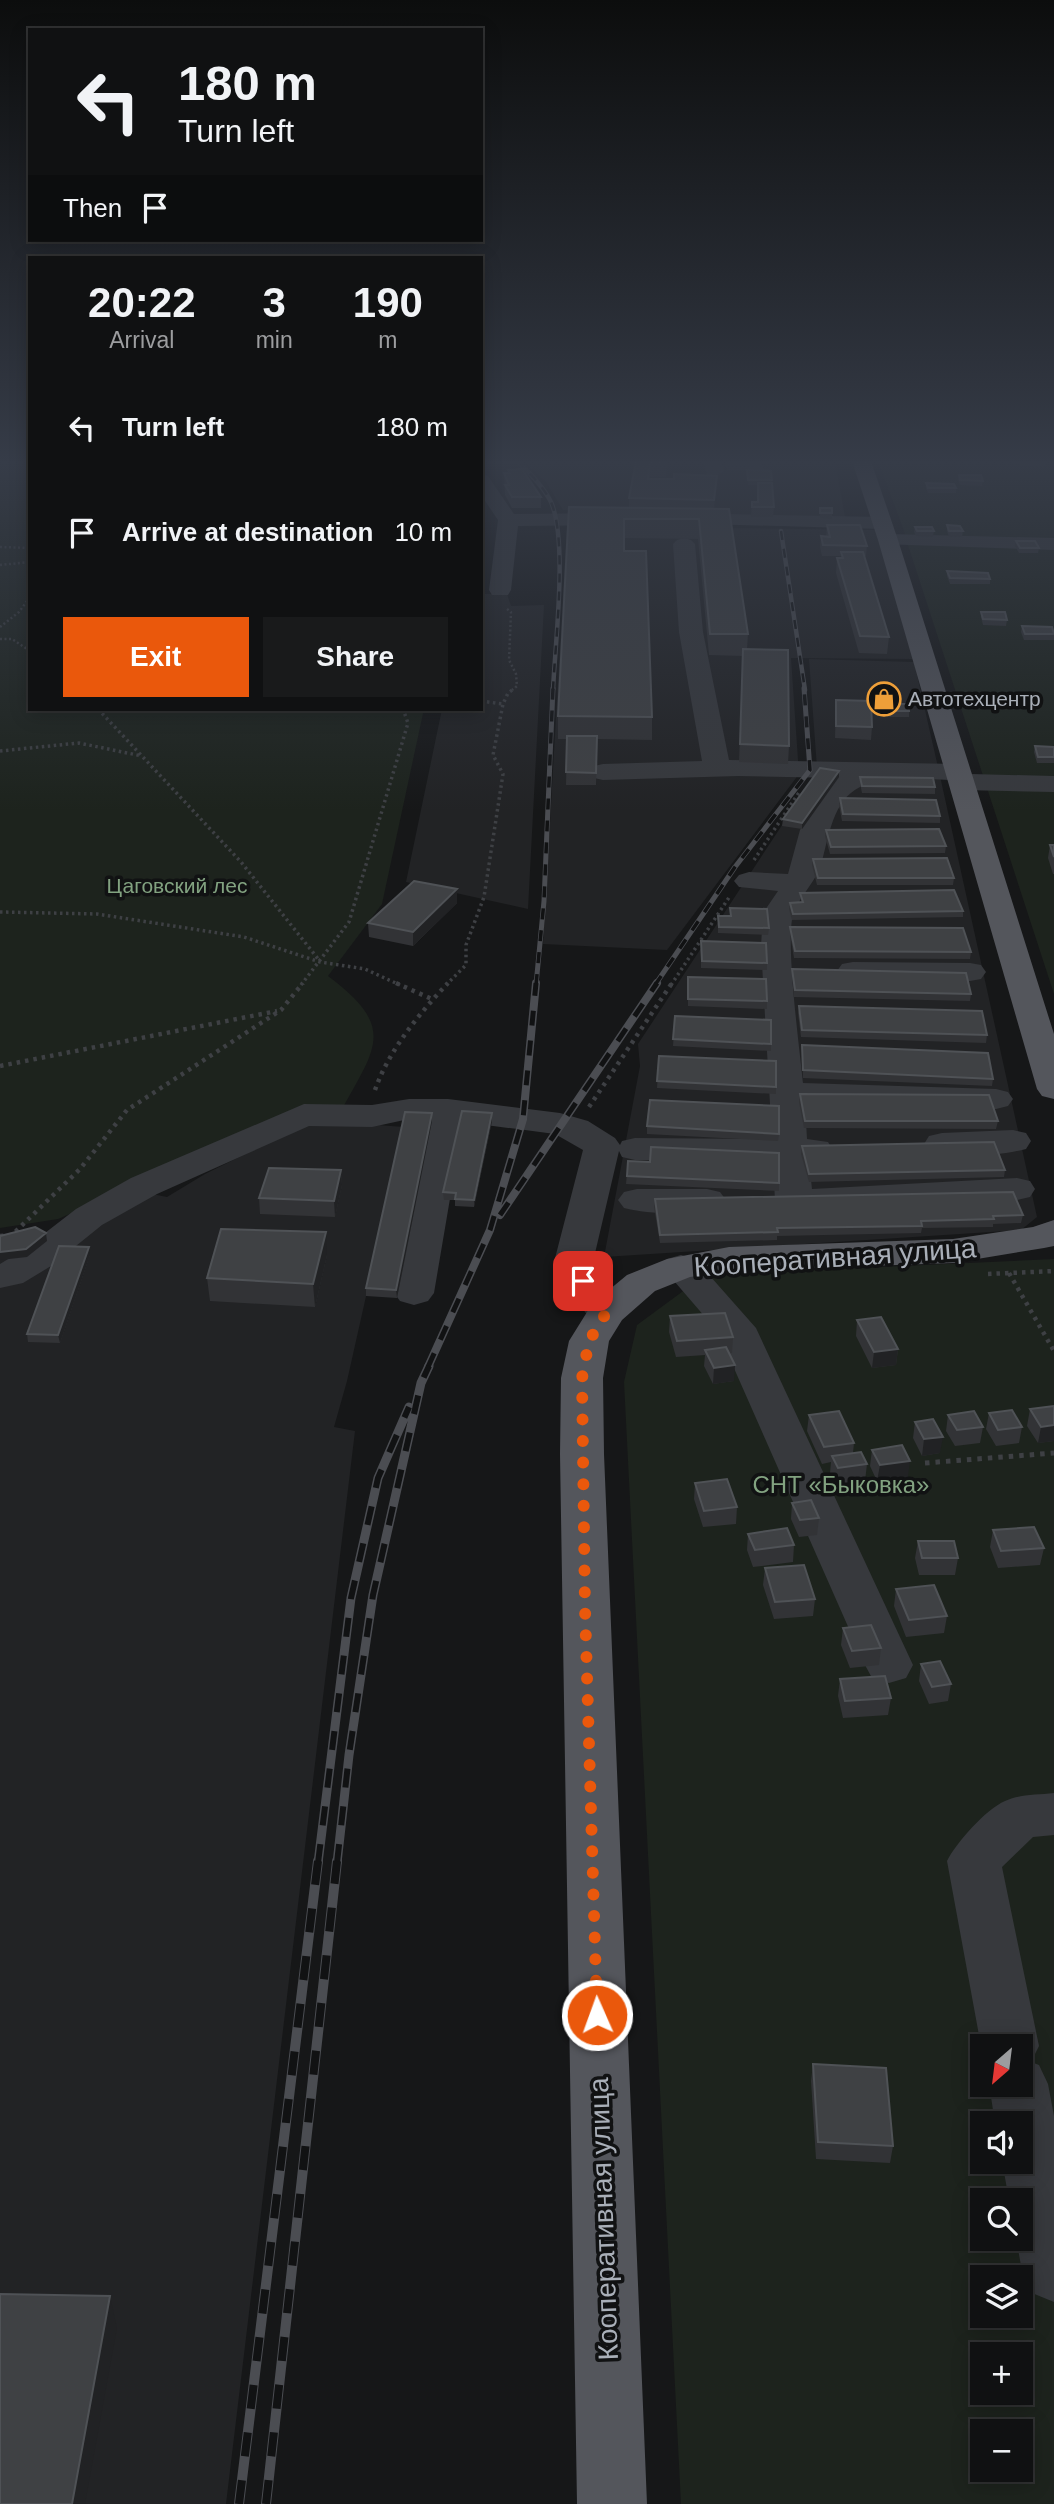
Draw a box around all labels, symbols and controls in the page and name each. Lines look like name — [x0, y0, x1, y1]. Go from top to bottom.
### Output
icon: left — [63, 56, 154, 147]
text: 180 m — [178, 56, 317, 110]
text: Turn left — [178, 113, 294, 149]
icon: arrive — [136, 189, 174, 227]
text: Then — [63, 193, 122, 223]
text: 20:22 — [88, 279, 196, 326]
text: 3 — [262, 279, 286, 326]
text: 190 — [353, 279, 423, 326]
text: Arrival — [109, 327, 174, 353]
text: min — [256, 327, 293, 353]
text: m — [378, 327, 397, 353]
icon: left — [63, 409, 101, 447]
text: Turn left — [122, 412, 224, 442]
text: 180 m — [376, 412, 448, 442]
icon: arrive — [63, 514, 101, 552]
text: Arrive at destination — [122, 517, 373, 547]
text: 10 m — [394, 517, 452, 547]
button: Exit — [63, 617, 249, 697]
button: Share — [263, 617, 448, 697]
shop icon: Автотехцентр — [865, 680, 903, 718]
place label: Автотехцентр — [908, 687, 1041, 710]
park label: Цаговский лес — [107, 874, 247, 897]
street label: Кооперативная улица — [693, 1232, 978, 1283]
pin — [553, 1251, 613, 1311]
icon: arrive — [564, 1262, 602, 1300]
park label: СНТ «Быковка» — [753, 1471, 929, 1498]
position arrow — [560, 1978, 634, 2052]
north arrow — [970, 2034, 1032, 2096]
map controls — [970, 2034, 1033, 2482]
street label: Кооперативная улица — [583, 2077, 624, 2361]
button: sound — [970, 2111, 1033, 2174]
button: search — [970, 2188, 1033, 2251]
button: layers — [970, 2265, 1033, 2328]
button: + — [970, 2342, 1033, 2405]
button: − — [970, 2419, 1033, 2482]

